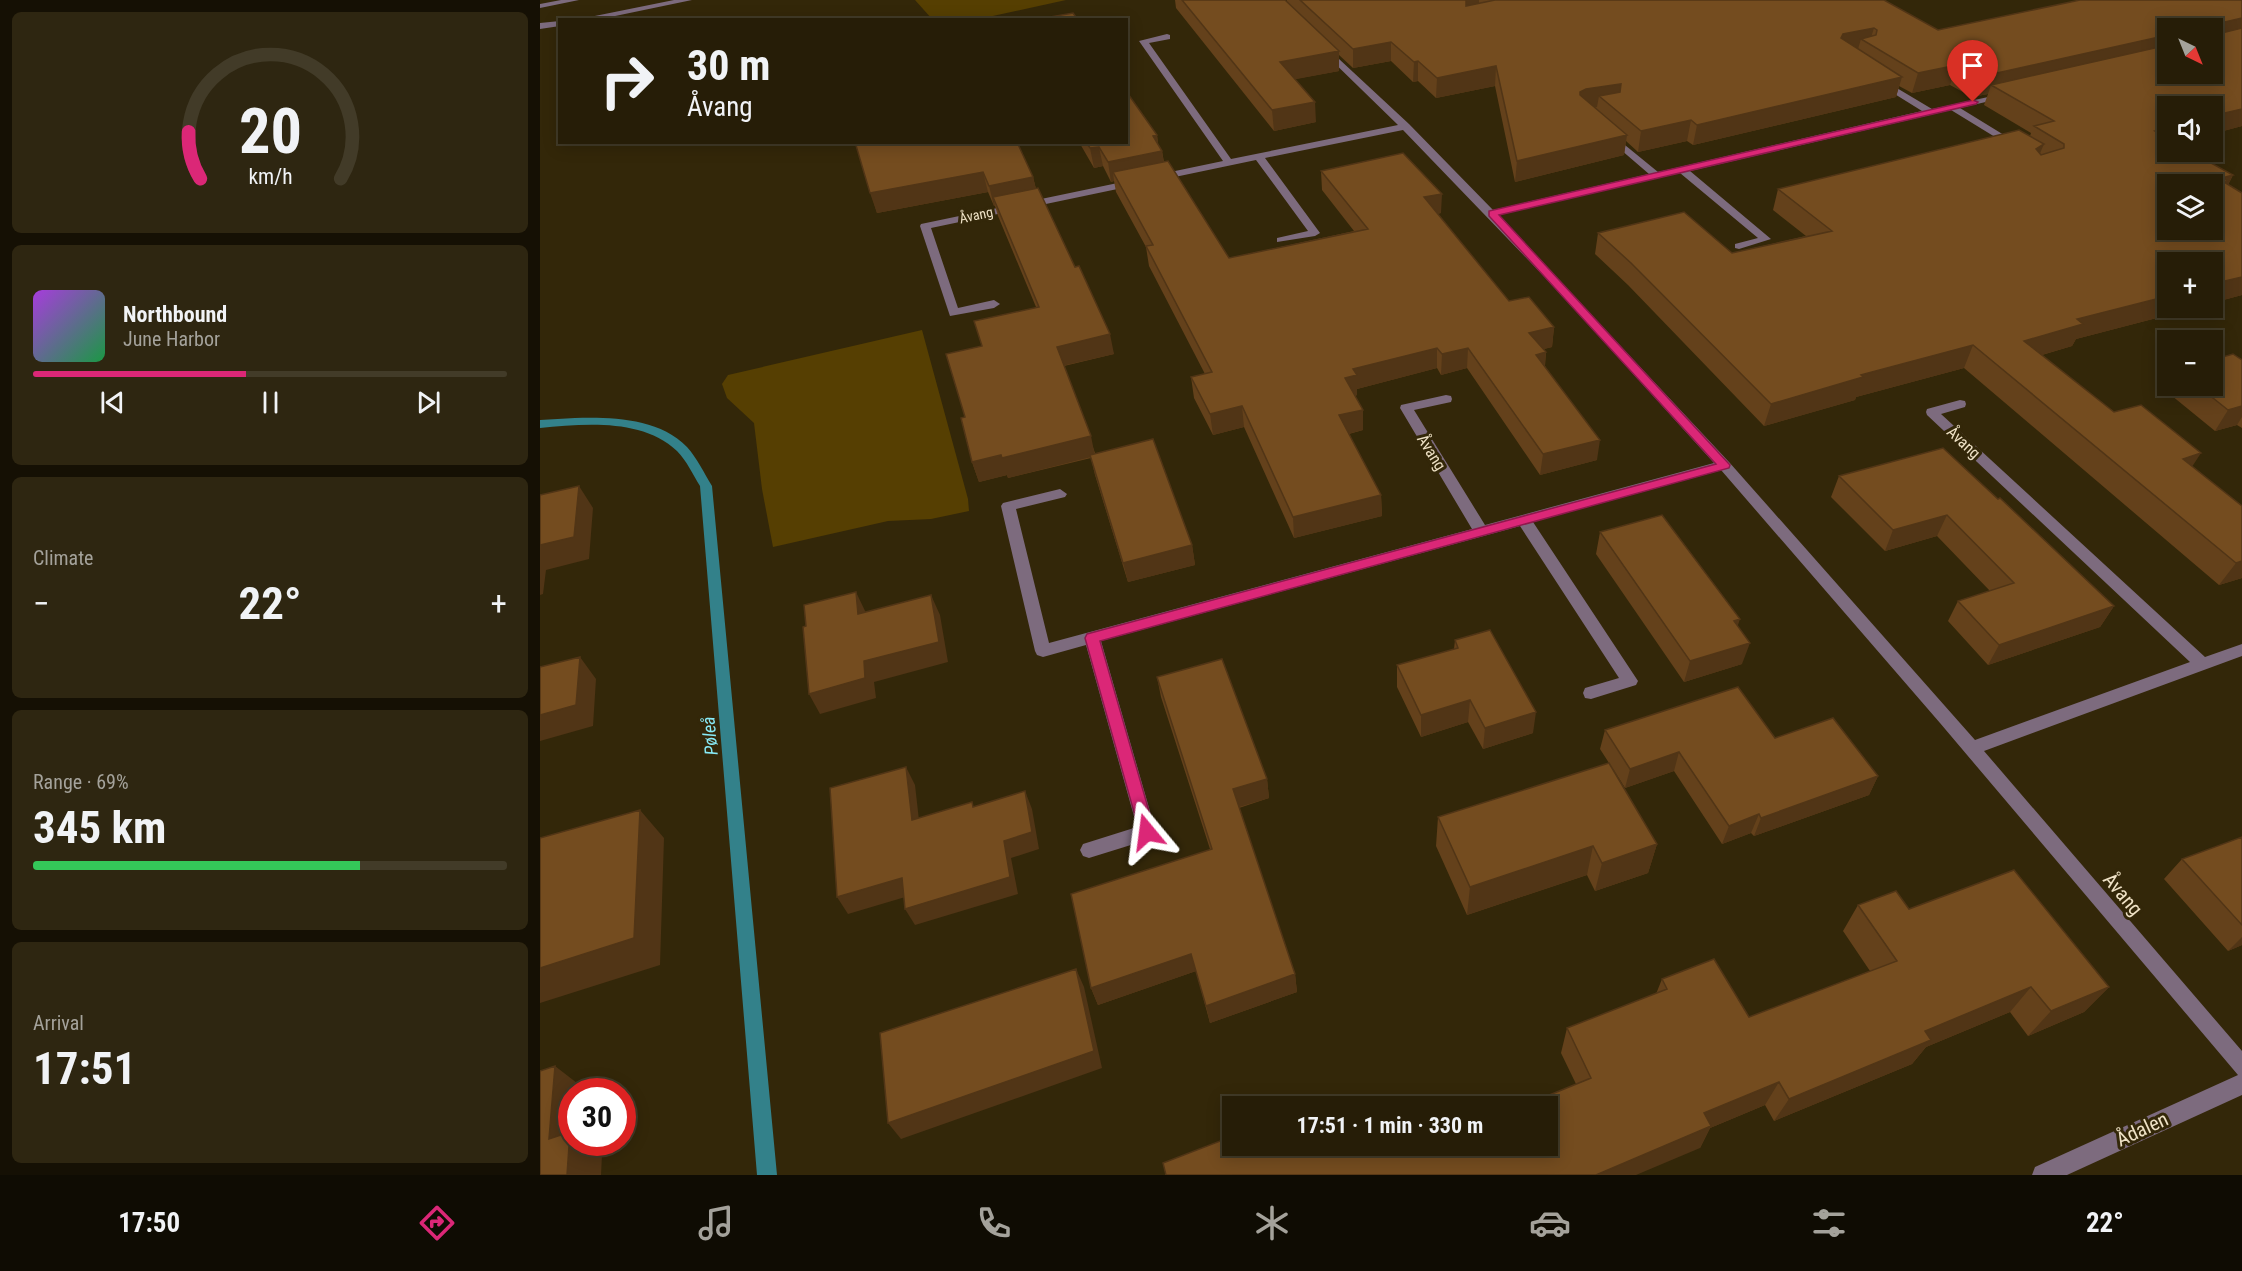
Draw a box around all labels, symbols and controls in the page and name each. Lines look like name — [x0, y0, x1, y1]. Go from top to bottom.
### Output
north arrow — [2157, 18, 2223, 84]
map controls — [2157, 18, 2223, 396]
pin — [1947, 40, 1998, 102]
text: 30 m — [687, 41, 770, 90]
icon: right — [588, 42, 666, 120]
icon: arrive — [1956, 49, 1989, 82]
text: Åvang — [687, 91, 753, 123]
text: 20 — [238, 95, 302, 168]
button: sound — [2157, 96, 2223, 162]
text: km/h — [248, 165, 292, 190]
button: layers — [2157, 174, 2223, 240]
street label: Åvang — [957, 203, 994, 226]
button: + — [2157, 252, 2223, 318]
text: Northbound — [123, 302, 227, 327]
text: June Harbor — [123, 327, 220, 351]
button: − — [2157, 330, 2223, 396]
icon: previous — [96, 386, 129, 419]
icon: pause — [254, 386, 287, 419]
icon: next — [412, 386, 445, 419]
street label: Åvang — [1943, 421, 1985, 463]
street label: Åvang — [1413, 430, 1451, 474]
text: Climate — [33, 546, 93, 570]
text: 22° — [239, 577, 302, 630]
text: − — [33, 584, 50, 623]
text: + — [491, 584, 507, 623]
water label: Pøleå — [697, 716, 722, 756]
text: Range · 69% — [33, 770, 129, 794]
position arrow — [1115, 800, 1179, 864]
text: 345 km — [33, 801, 166, 854]
street label: Åvang — [2098, 868, 2148, 920]
text: Arrival — [33, 1011, 84, 1035]
text: 17:51 — [33, 1042, 136, 1095]
speed limit sign: 30 — [558, 1078, 636, 1156]
street label: Ådalen — [2112, 1107, 2172, 1151]
text: 17:51 · 1 min · 330 m — [1297, 1113, 1483, 1138]
icon: directions — [416, 1202, 458, 1244]
icon: music — [695, 1202, 737, 1244]
icon: phone — [973, 1202, 1015, 1244]
icon: climate — [1251, 1202, 1293, 1244]
icon: car — [1529, 1202, 1571, 1244]
icon: filters — [1808, 1202, 1850, 1244]
text: 17:50 — [118, 1207, 180, 1239]
text: 22° — [2086, 1207, 2124, 1239]

